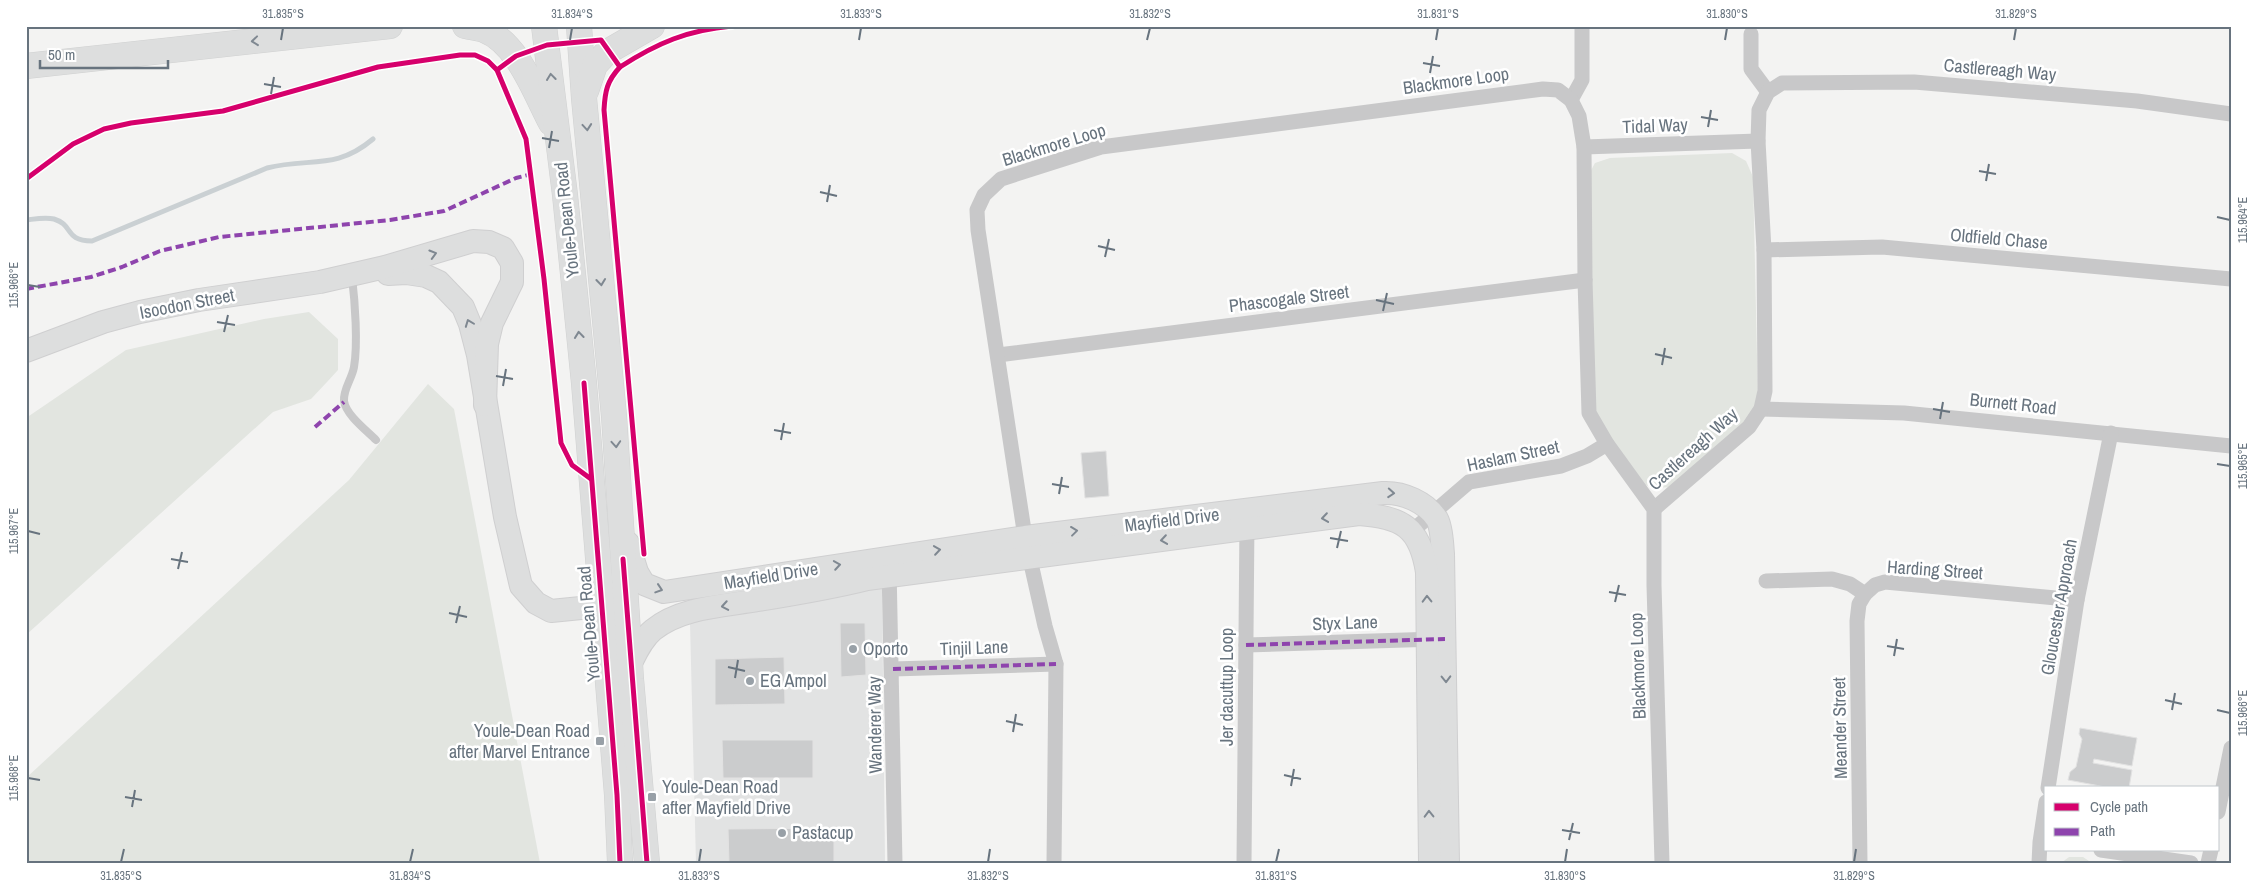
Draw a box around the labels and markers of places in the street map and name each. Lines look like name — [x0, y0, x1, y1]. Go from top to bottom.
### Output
place label: Oporto — [863, 636, 908, 661]
marker: Oporto — [847, 643, 859, 655]
place label: EG Ampol — [760, 668, 826, 693]
marker: EG Ampol — [744, 675, 756, 687]
place label: Youle-Dean Road after Marvel Entrance — [449, 718, 590, 764]
marker: Youle-Dean Road after Marvel Entrance — [594, 735, 606, 747]
place label: Youle-Dean Road after Mayfield Drive — [662, 774, 791, 820]
marker: Youle-Dean Road after Mayfield Drive — [646, 791, 658, 803]
place label: Pastacup — [792, 820, 854, 845]
marker: Pastacup — [776, 827, 788, 839]

